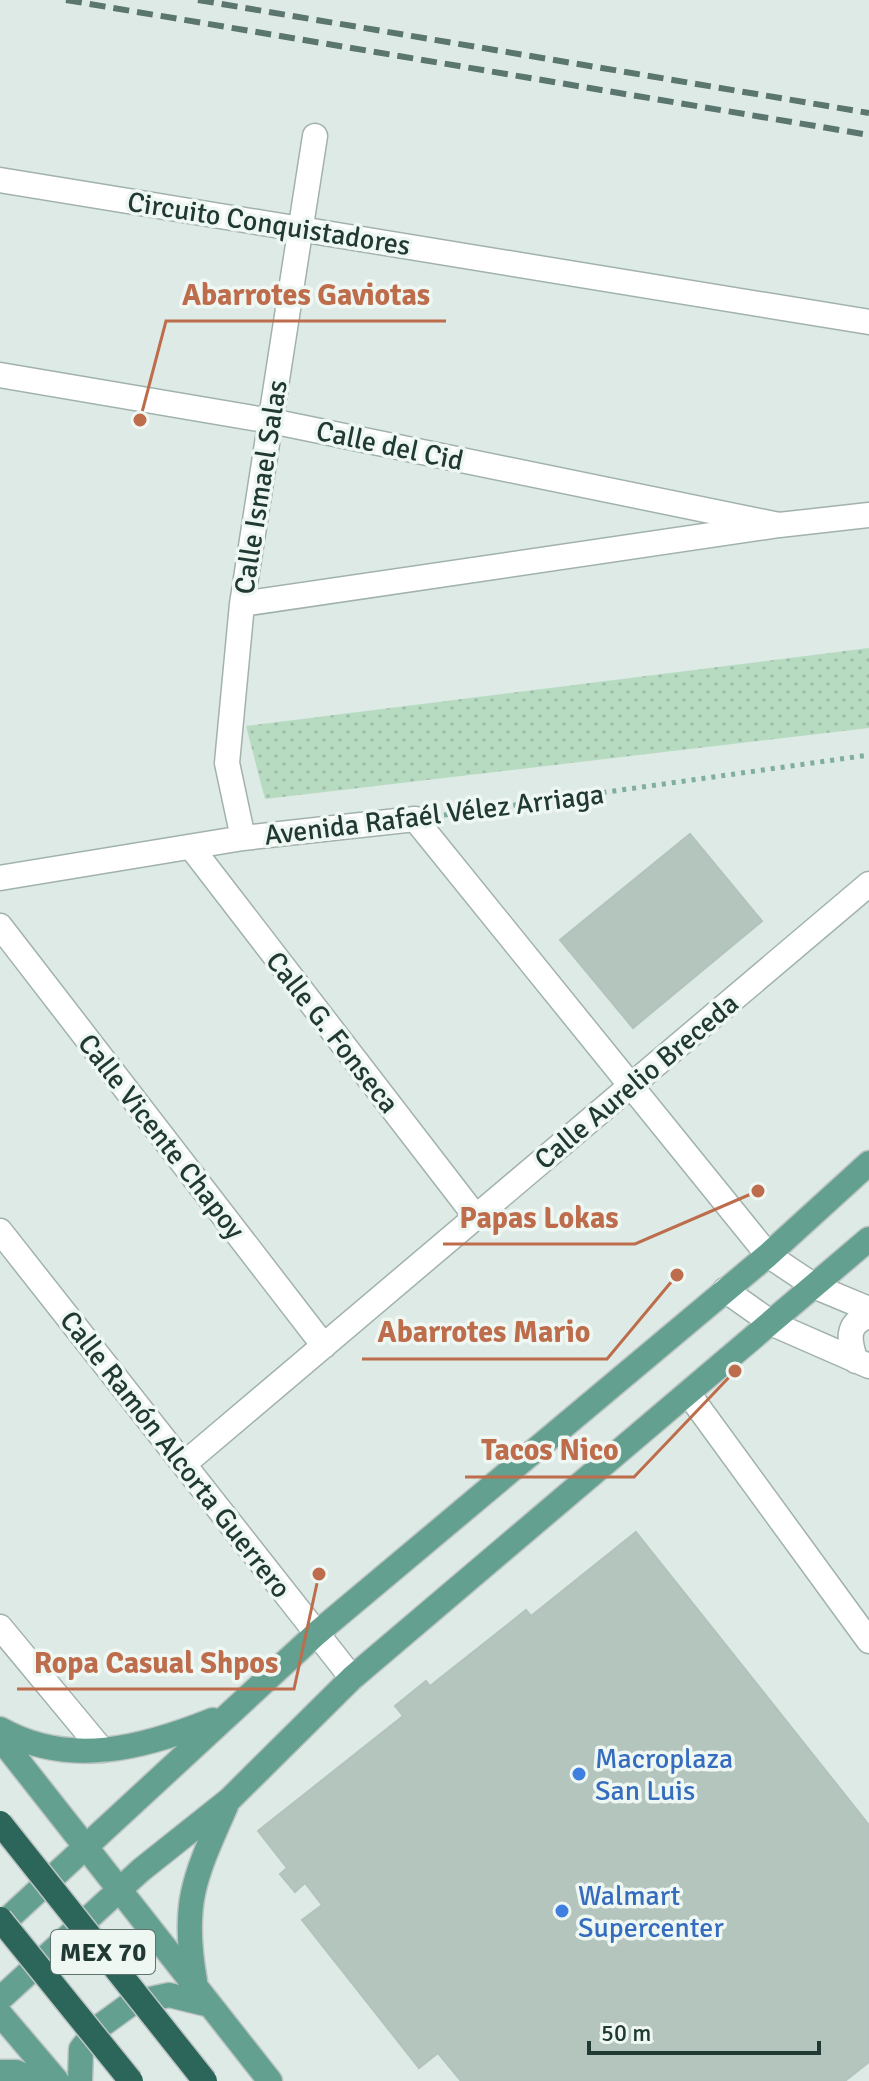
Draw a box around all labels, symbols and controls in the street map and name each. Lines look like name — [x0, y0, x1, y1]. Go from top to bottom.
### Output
street label: Circuito Conquistadores — [125, 185, 413, 263]
callout: Abarrotes Gaviotas — [166, 267, 446, 321]
text: Abarrotes Gaviotas — [182, 277, 430, 314]
street label: Calle Ismael Salas — [227, 377, 295, 597]
street label: Calle del Cid — [313, 414, 466, 478]
street label: Avenida Rafaél Vélez Arriaga — [262, 777, 606, 853]
street label: Calle G. Fonseca — [259, 945, 406, 1120]
street label: Calle Aurelio Breceda — [528, 987, 745, 1177]
street label: Calle Vicente Chapoy — [71, 1027, 252, 1246]
callout: Papas Lokas — [443, 1190, 635, 1244]
text: Papas Lokas — [459, 1200, 619, 1237]
street label: Calle Ramón Alcorta Guerrero — [52, 1304, 298, 1605]
callout: Abarrotes Mario — [362, 1305, 607, 1359]
text: Abarrotes Mario — [378, 1314, 590, 1351]
callout: Tacos Nico — [465, 1423, 634, 1477]
text: Tacos Nico — [481, 1432, 619, 1469]
callout: Ropa Casual Shpos — [17, 1635, 294, 1689]
text: Ropa Casual Shpos — [34, 1645, 278, 1682]
place label: Macroplaza San Luis — [595, 1742, 733, 1808]
marker: Macroplaza San Luis — [570, 1765, 588, 1783]
place label: Walmart Supercenter — [578, 1879, 724, 1945]
marker: Walmart Supercenter — [553, 1902, 571, 1920]
road number: MEX 70 — [51, 1930, 155, 1974]
scale bar — [589, 2005, 819, 2055]
text: 50 m — [601, 2018, 651, 2048]

